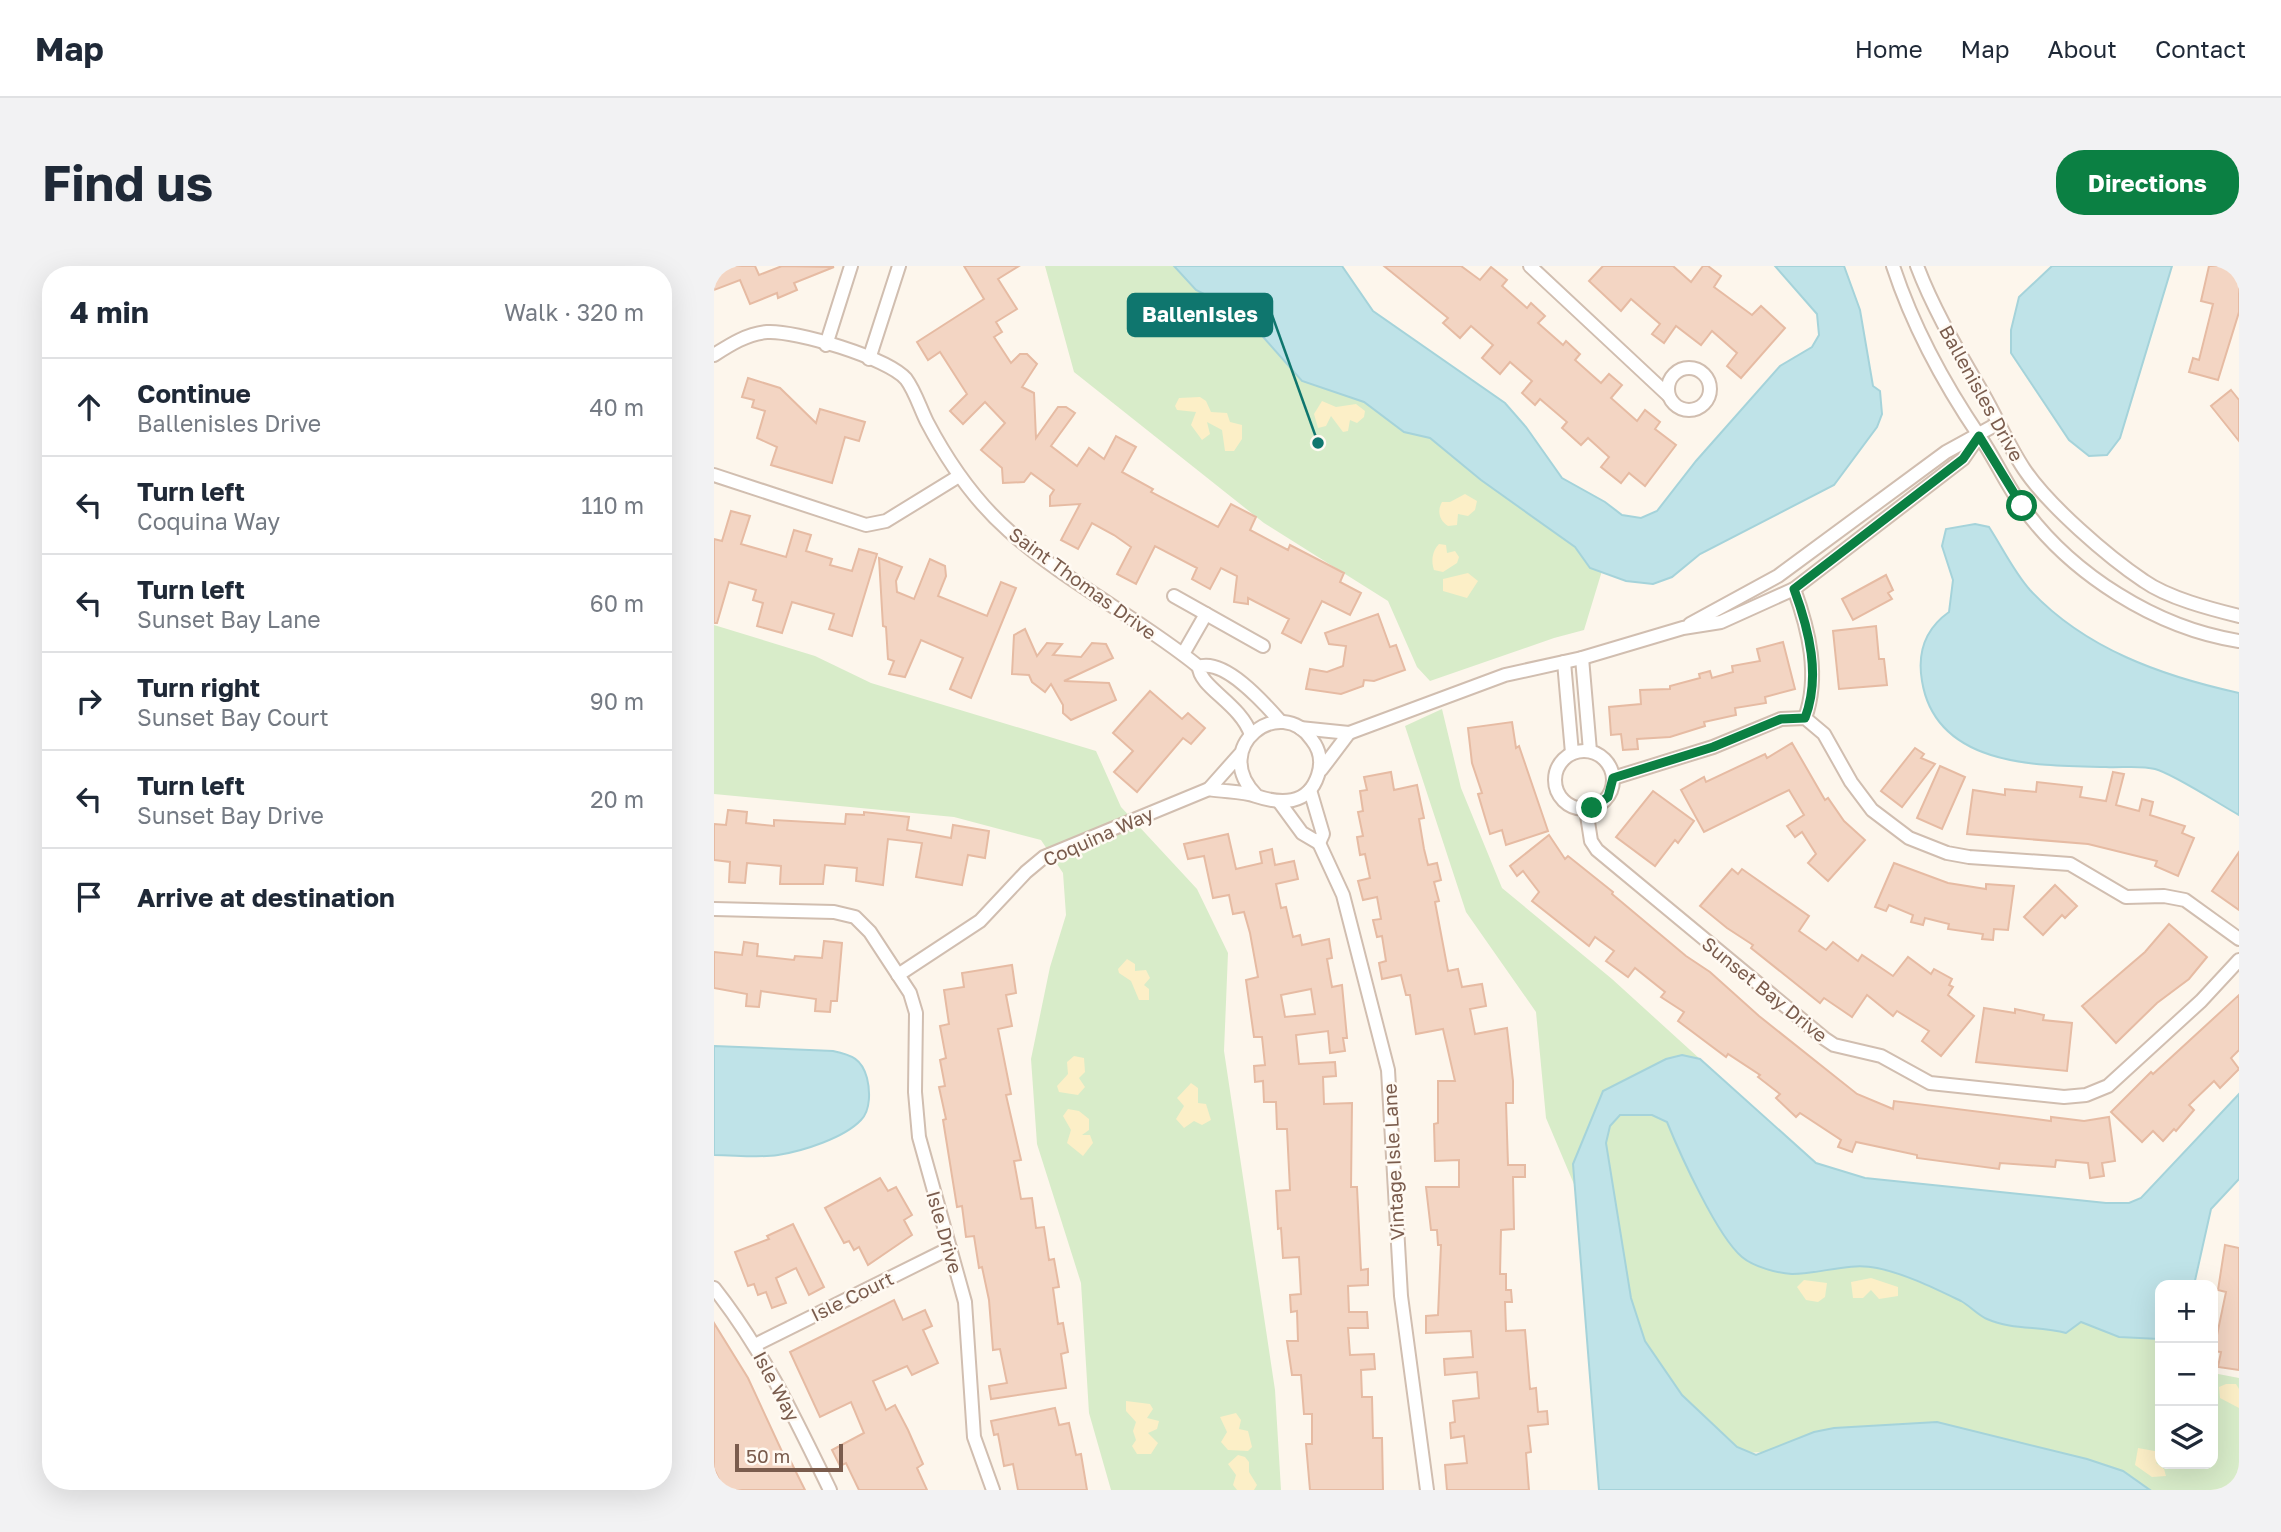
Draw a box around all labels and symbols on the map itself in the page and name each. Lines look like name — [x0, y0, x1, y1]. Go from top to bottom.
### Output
callout: BallenIsles — [1128, 294, 1272, 336]
text: BallenIsles — [1142, 301, 1258, 327]
street label: Ballenisles Drive — [1935, 321, 2029, 465]
route start — [2006, 490, 2037, 521]
street label: Saint Thomas Drive — [1005, 522, 1161, 644]
route end — [1576, 792, 1607, 823]
street label: Coquina Way — [1039, 801, 1157, 871]
street label: Sunset Bay Drive — [1698, 931, 1832, 1047]
street label: Vintage Isle Lane — [1377, 1083, 1409, 1241]
street label: Isle Drive — [922, 1188, 968, 1276]
street label: Isle Court — [807, 1266, 897, 1326]
street label: Isle Way — [749, 1347, 805, 1425]
scale bar — [735, 1441, 844, 1473]

